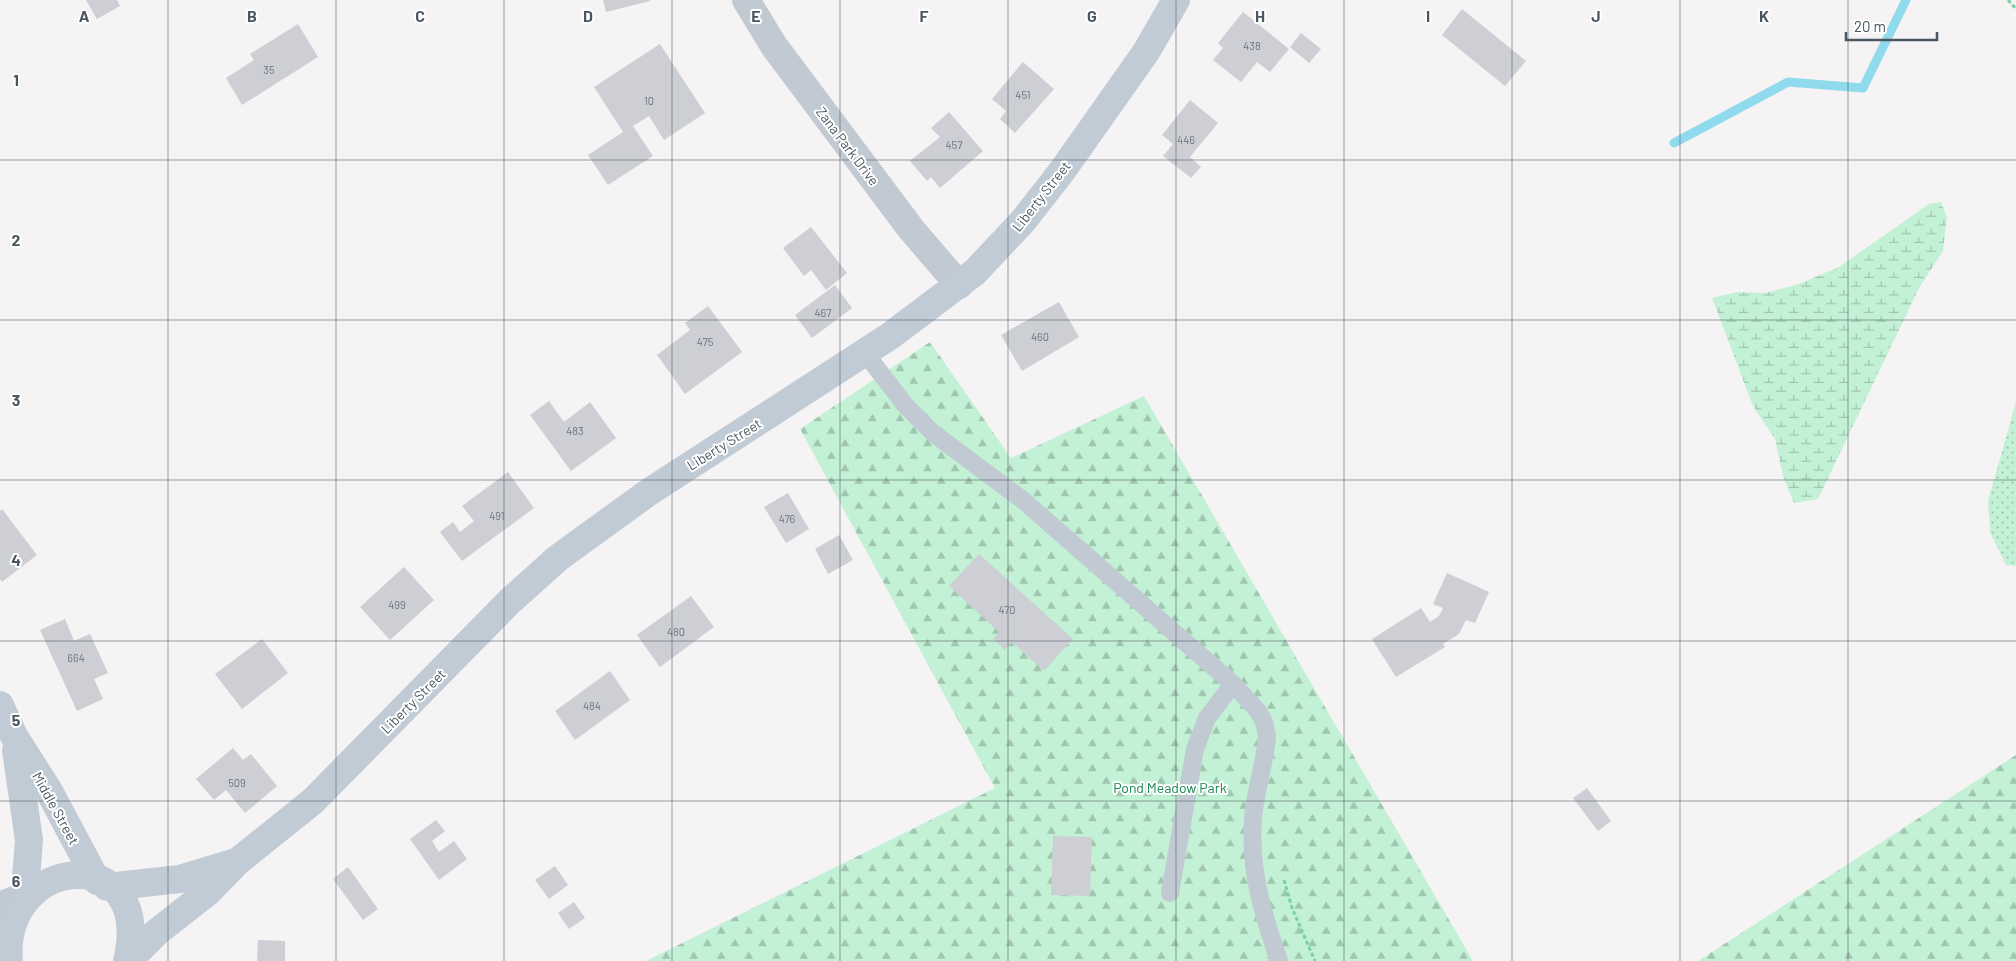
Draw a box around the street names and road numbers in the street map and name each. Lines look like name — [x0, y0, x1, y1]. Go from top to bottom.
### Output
street label: Zana Park Drive — [813, 103, 883, 189]
street label: Liberty Street — [1008, 158, 1074, 234]
street label: Liberty Street — [684, 414, 764, 474]
street label: Liberty Street — [377, 665, 449, 737]
street label: Middle Street — [29, 769, 83, 847]

